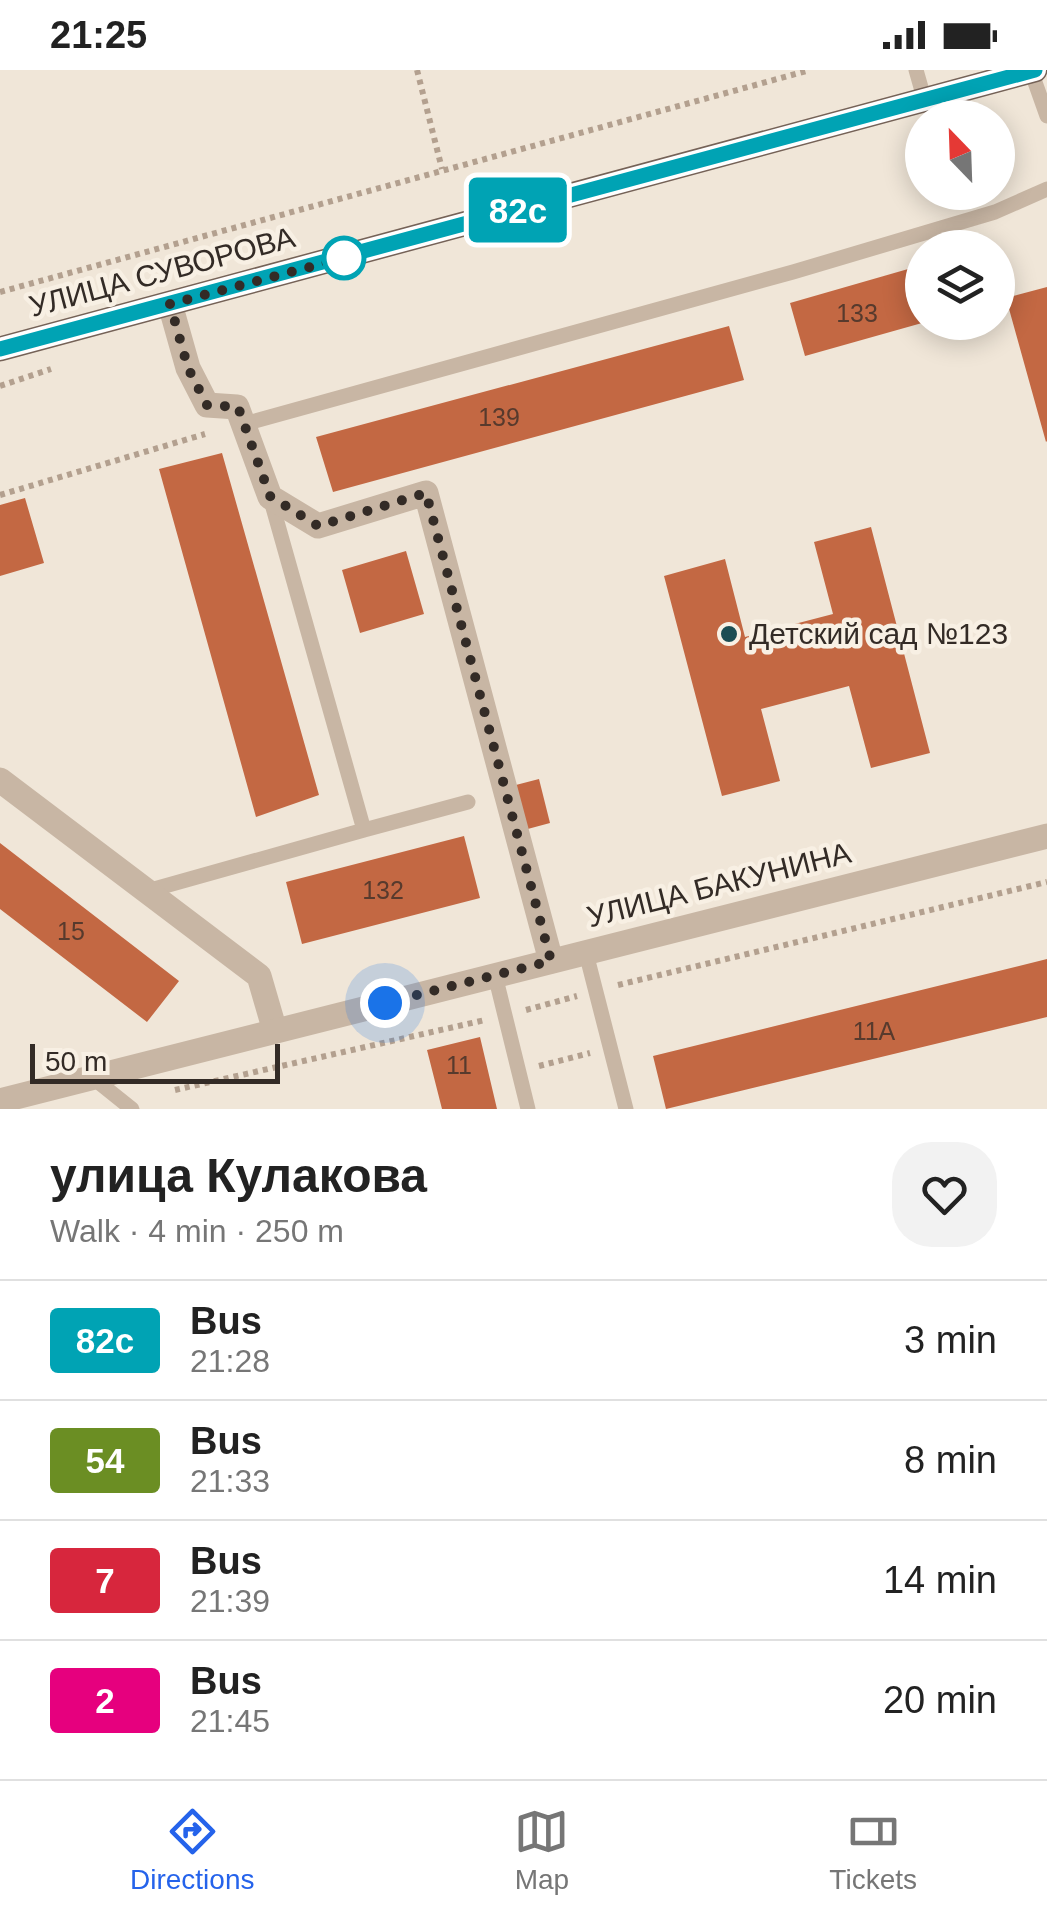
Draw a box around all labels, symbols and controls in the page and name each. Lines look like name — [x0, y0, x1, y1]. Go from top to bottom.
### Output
text: 21:25 — [50, 14, 147, 56]
north arrow — [905, 100, 1015, 210]
map controls — [905, 100, 1015, 340]
line badge: 82с — [460, 178, 576, 242]
text: 82с — [489, 191, 547, 230]
street label: УЛИЦА СУВОРОВА — [25, 220, 298, 323]
button: layers — [905, 230, 1015, 340]
unlabelled marker — [323, 237, 365, 279]
house number: 133 — [836, 299, 878, 327]
house number: 139 — [478, 403, 520, 431]
place label: Детский сад №123 — [749, 617, 1008, 650]
marker: Детский сад №123 — [718, 623, 740, 645]
street label: УЛИЦА БАКУНИНА — [584, 836, 854, 933]
house number: 132 — [362, 876, 404, 904]
house number: 15 — [57, 917, 85, 945]
your location — [360, 978, 410, 1028]
house number: 11А — [853, 1017, 896, 1045]
scale bar — [30, 1039, 280, 1084]
text: 50 m — [45, 1046, 107, 1077]
house number: 11 — [446, 1051, 472, 1079]
button: heart — [892, 1142, 997, 1247]
text: улица Кулакова — [50, 1149, 427, 1202]
text: Walk · 4 min · 250 m — [50, 1213, 344, 1249]
text: Bus — [190, 1300, 262, 1342]
text: 3 min — [904, 1319, 997, 1361]
text: 82с — [76, 1321, 134, 1360]
text: 21:28 — [190, 1343, 270, 1379]
text: Bus — [190, 1420, 262, 1462]
text: 8 min — [904, 1439, 997, 1481]
text: 54 — [86, 1441, 124, 1480]
text: 21:33 — [190, 1463, 270, 1499]
text: Bus — [190, 1540, 262, 1582]
text: 14 min — [883, 1559, 997, 1601]
text: 7 — [95, 1561, 115, 1600]
text: 21:39 — [190, 1583, 270, 1619]
text: Bus — [190, 1660, 262, 1702]
text: 20 min — [883, 1679, 997, 1721]
text: 2 — [95, 1681, 115, 1720]
text: 21:45 — [190, 1703, 270, 1739]
tab: Directions — [130, 1804, 254, 1896]
tab: Map — [514, 1804, 569, 1896]
tab: Tickets — [829, 1804, 917, 1896]

